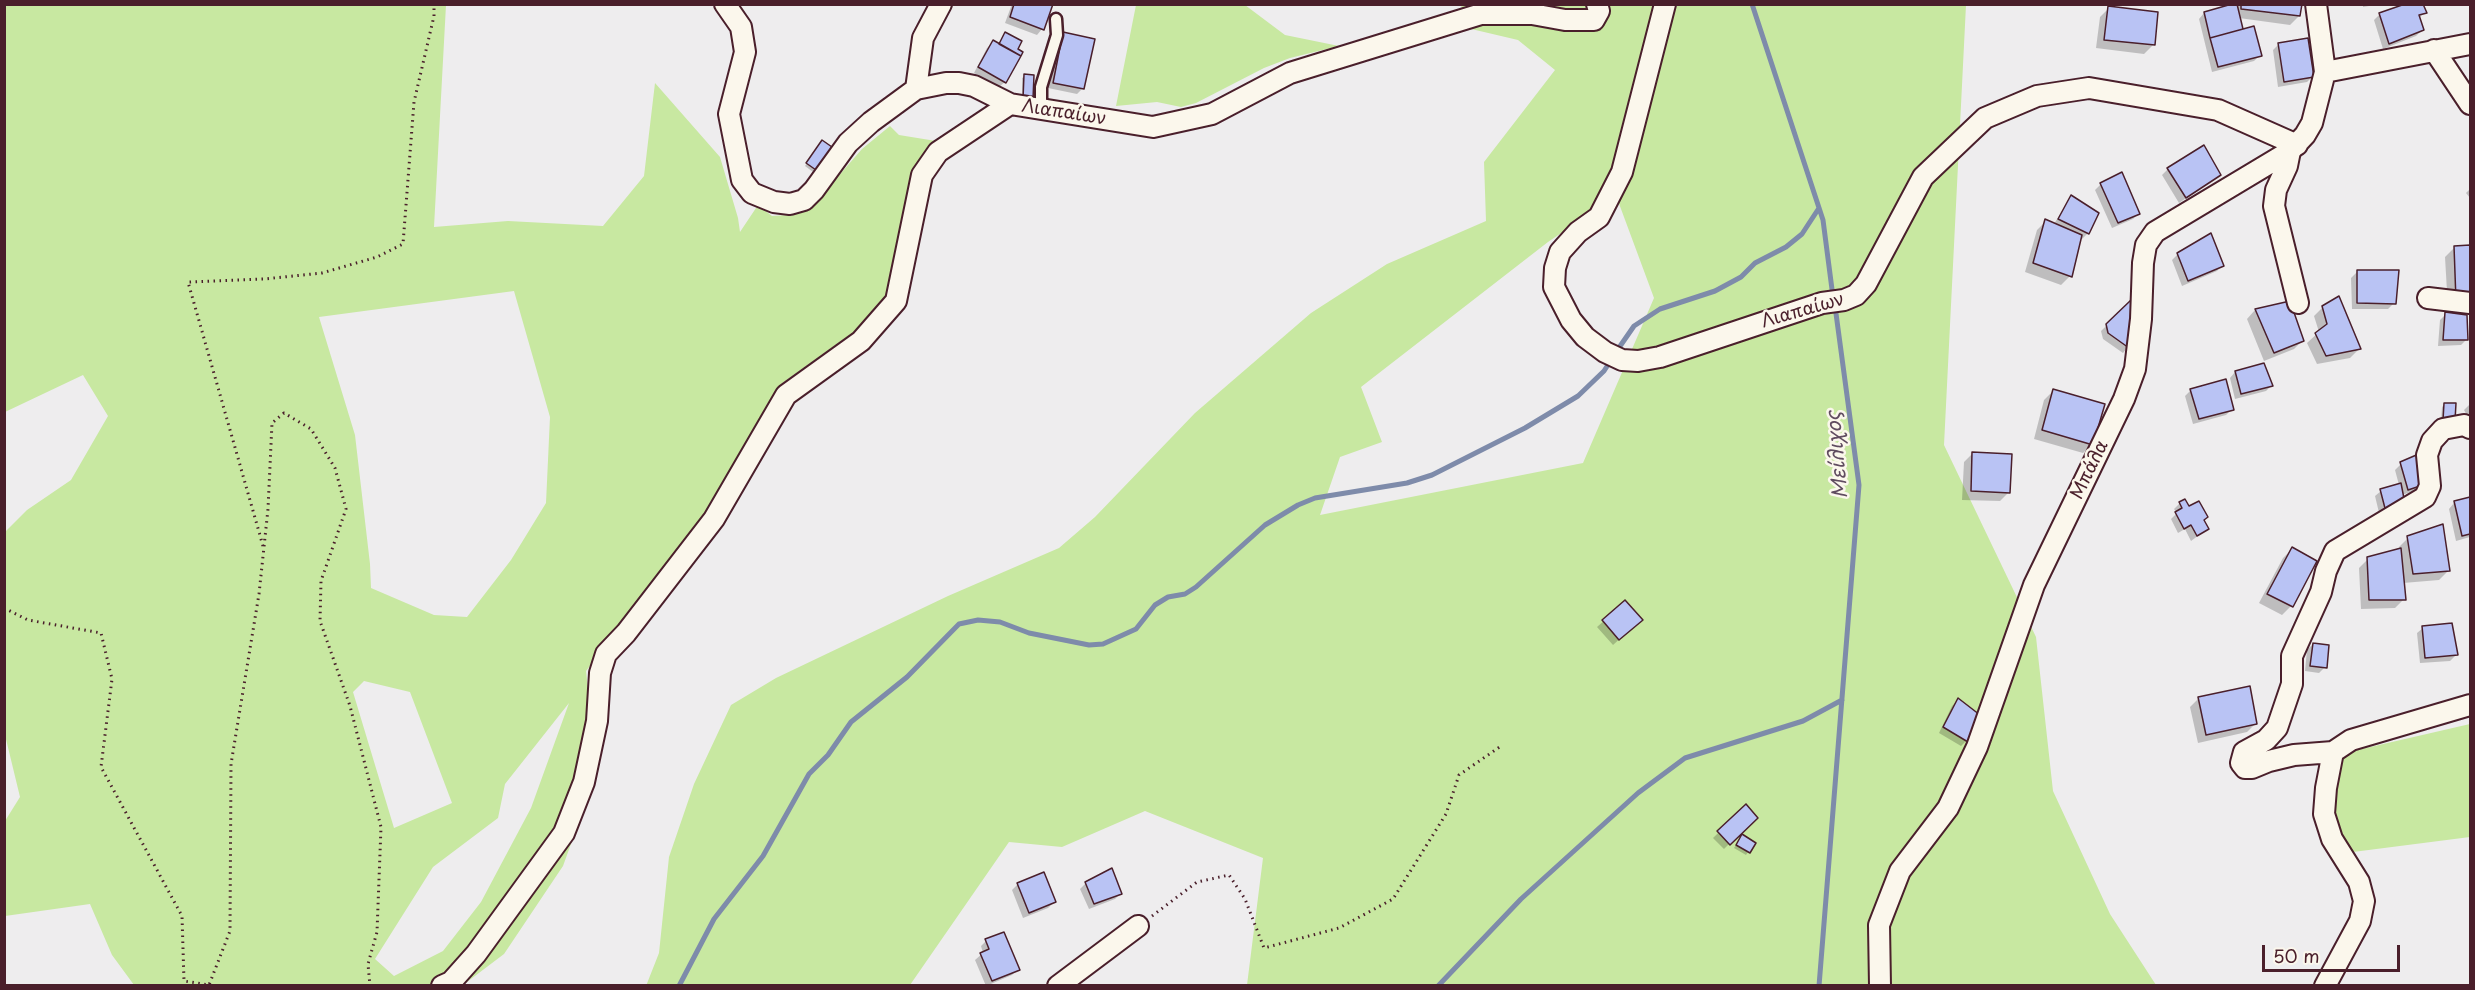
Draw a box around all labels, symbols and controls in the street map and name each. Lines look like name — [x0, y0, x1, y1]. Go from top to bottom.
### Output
street label: Λιαπαίων — [1020, 96, 1108, 130]
street label: Λιαπαίων — [1759, 289, 1847, 333]
water label: Μείλιχος — [1822, 410, 1854, 500]
street label: Μπάλα — [2067, 437, 2113, 503]
scale bar — [2265, 933, 2403, 971]
text: 50 m — [2273, 942, 2320, 969]

